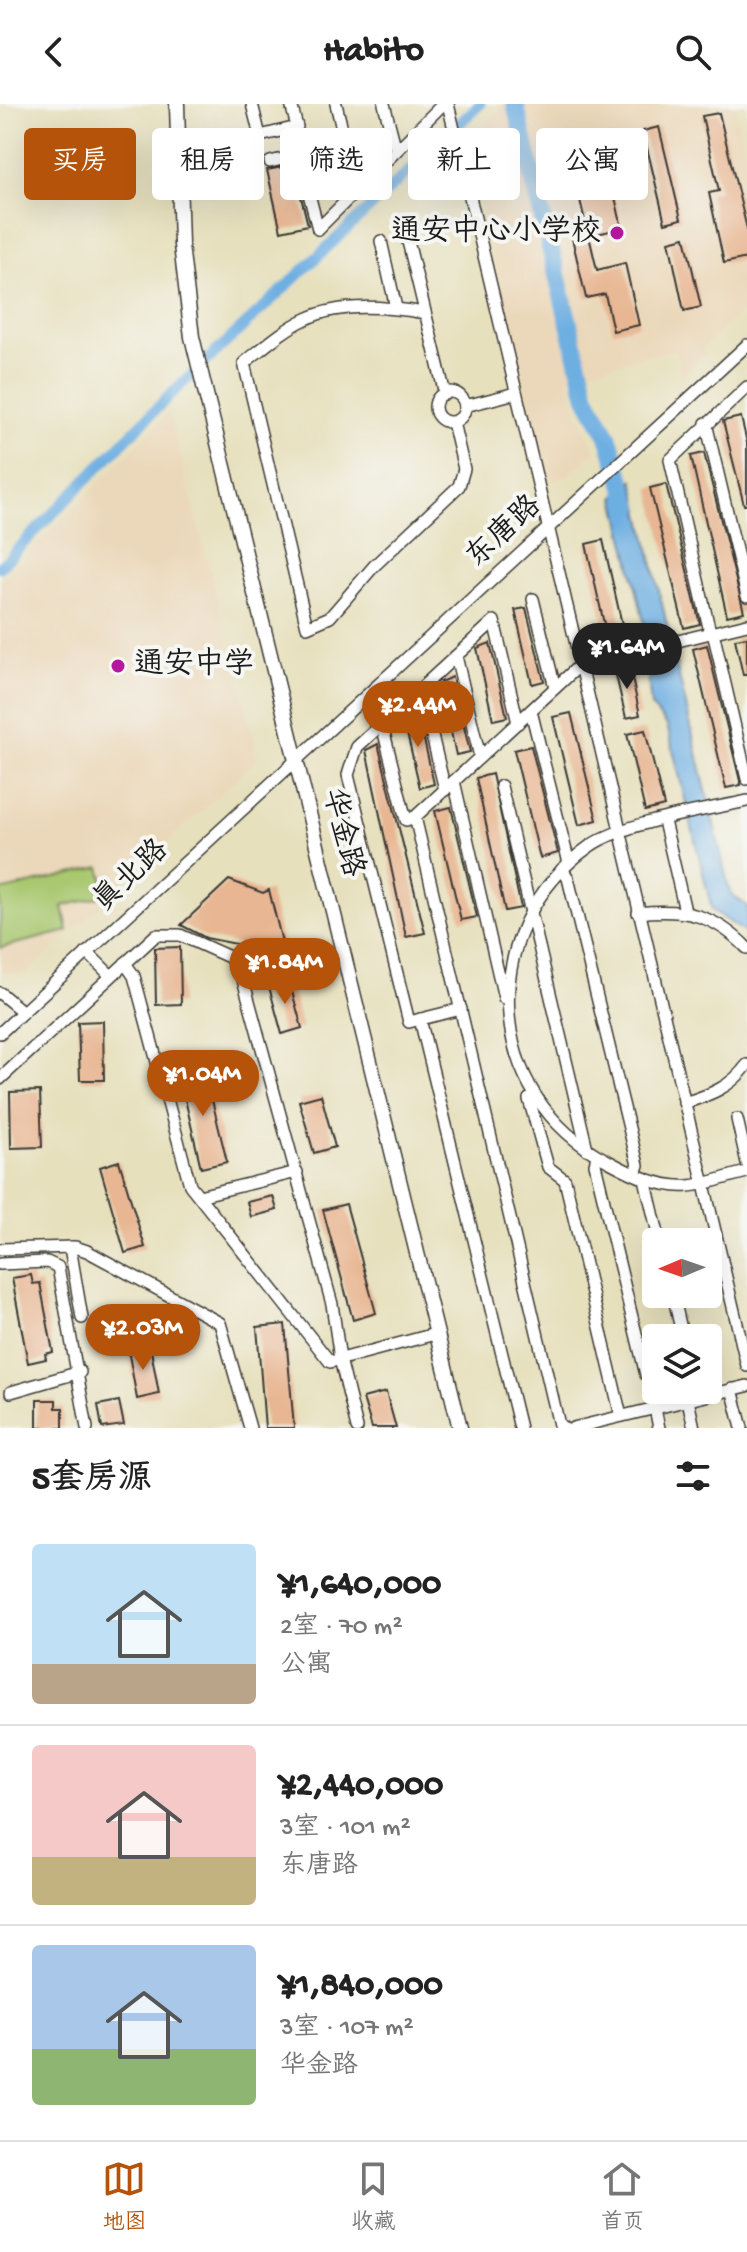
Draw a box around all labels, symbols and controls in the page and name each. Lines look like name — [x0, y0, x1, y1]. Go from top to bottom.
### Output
icon: back — [32, 30, 76, 74]
icon: search — [671, 30, 715, 74]
text: Habito — [323, 31, 424, 74]
chip: 买房 — [24, 128, 136, 200]
chip: 租房 — [152, 128, 264, 200]
chip: 筛选 — [280, 128, 392, 200]
chip: 新上 — [408, 128, 520, 200]
chip: 公寓 — [536, 128, 648, 200]
place label: 通安中心小学校 — [391, 213, 601, 251]
marker: 通安中心小学校 — [608, 224, 626, 242]
street label: 东唐路 — [459, 488, 550, 576]
pin: ¥1.64M — [562, 623, 692, 691]
text: ¥1.64M — [590, 633, 664, 664]
place label: 通安中学 — [134, 646, 254, 684]
marker: 通安中学 — [109, 657, 127, 675]
pin: ¥2.44M — [353, 681, 483, 749]
text: ¥2.44M — [380, 691, 456, 722]
street label: 华金路 — [313, 785, 371, 881]
street label: 真北路 — [86, 832, 177, 920]
pin: ¥1.84M — [220, 938, 350, 1006]
text: ¥1.84M — [247, 948, 323, 979]
pin: ¥1.04M — [138, 1050, 268, 1118]
text: ¥1.04M — [165, 1060, 241, 1091]
north arrow — [642, 1228, 722, 1308]
map controls — [642, 1228, 722, 1404]
pin: ¥2.03M — [78, 1304, 208, 1372]
text: ¥2.03M — [103, 1314, 183, 1345]
button: layers — [642, 1324, 722, 1404]
icon: filters — [671, 1454, 715, 1498]
text: 5套房源 — [32, 1461, 152, 1501]
text: ¥1,640,000 — [280, 1566, 441, 1606]
icon: home — [96, 1576, 192, 1672]
text: 2室 · 70 m² — [280, 1613, 402, 1644]
text: 公寓 — [280, 1651, 332, 1682]
text: ¥2,440,000 — [280, 1767, 443, 1807]
icon: home — [96, 1777, 192, 1873]
text: 3室 · 101 m² — [280, 1814, 411, 1845]
text: 东唐路 — [280, 1852, 358, 1883]
text: ¥1,840,000 — [280, 1967, 443, 2007]
icon: home — [96, 1977, 192, 2073]
text: 3室 · 107 m² — [280, 2014, 414, 2045]
text: 华金路 — [280, 2052, 358, 2083]
tab: 地图 — [102, 2157, 147, 2237]
tab: 收藏 — [351, 2157, 396, 2237]
tab: 首页 — [600, 2157, 645, 2237]

